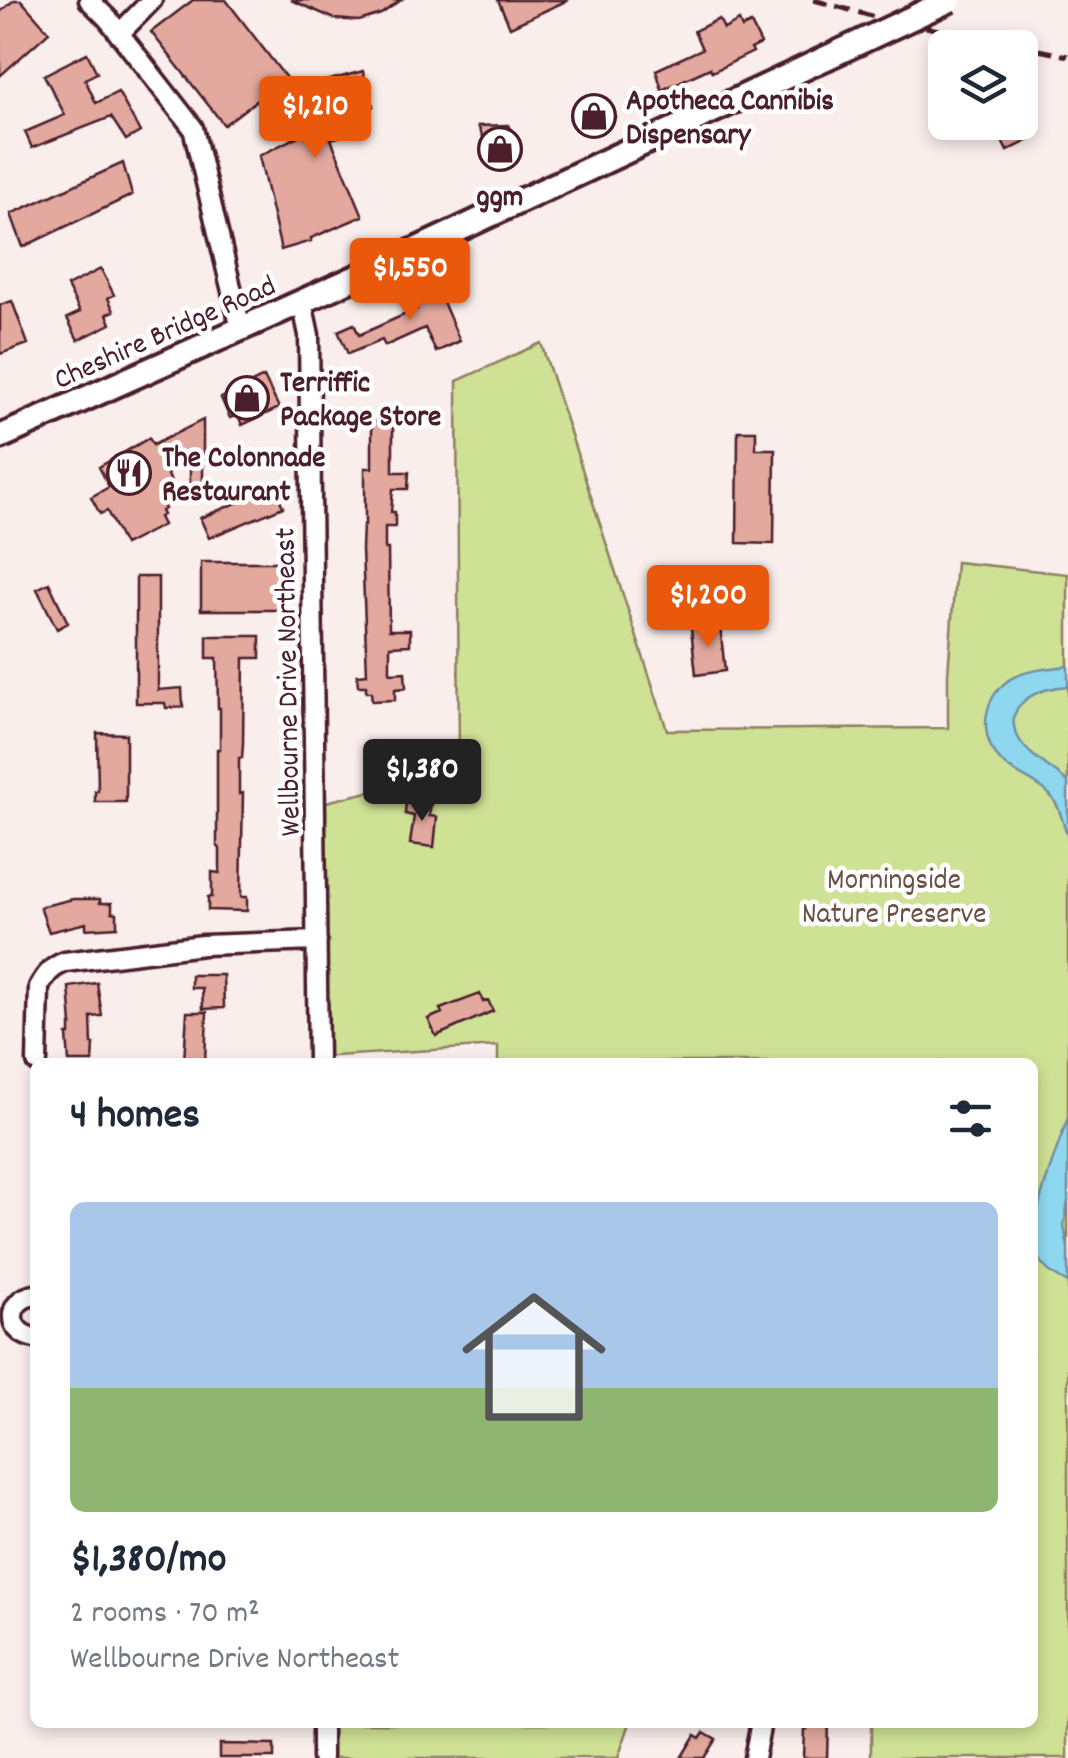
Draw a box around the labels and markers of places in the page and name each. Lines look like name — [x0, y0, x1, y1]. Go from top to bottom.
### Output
pin: $1,210 — [234, 76, 396, 161]
place label: Apotheca Cannibis Dispensary — [626, 82, 834, 159]
shop icon: Apotheca Cannibis Dispensary — [571, 93, 617, 139]
shop icon: ggm — [477, 126, 523, 172]
place label: ggm — [477, 178, 523, 221]
pin: $1,550 — [329, 238, 491, 323]
place label: Terriffic Package Store — [280, 364, 441, 441]
shop icon: Terriffic Package Store — [224, 375, 270, 421]
place label: The Colonnade Restaurant — [162, 439, 326, 516]
restaurant icon: The Colonnade Restaurant — [106, 450, 152, 496]
pin: $1,200 — [627, 565, 789, 650]
pin: $1,380 — [341, 739, 503, 824]

